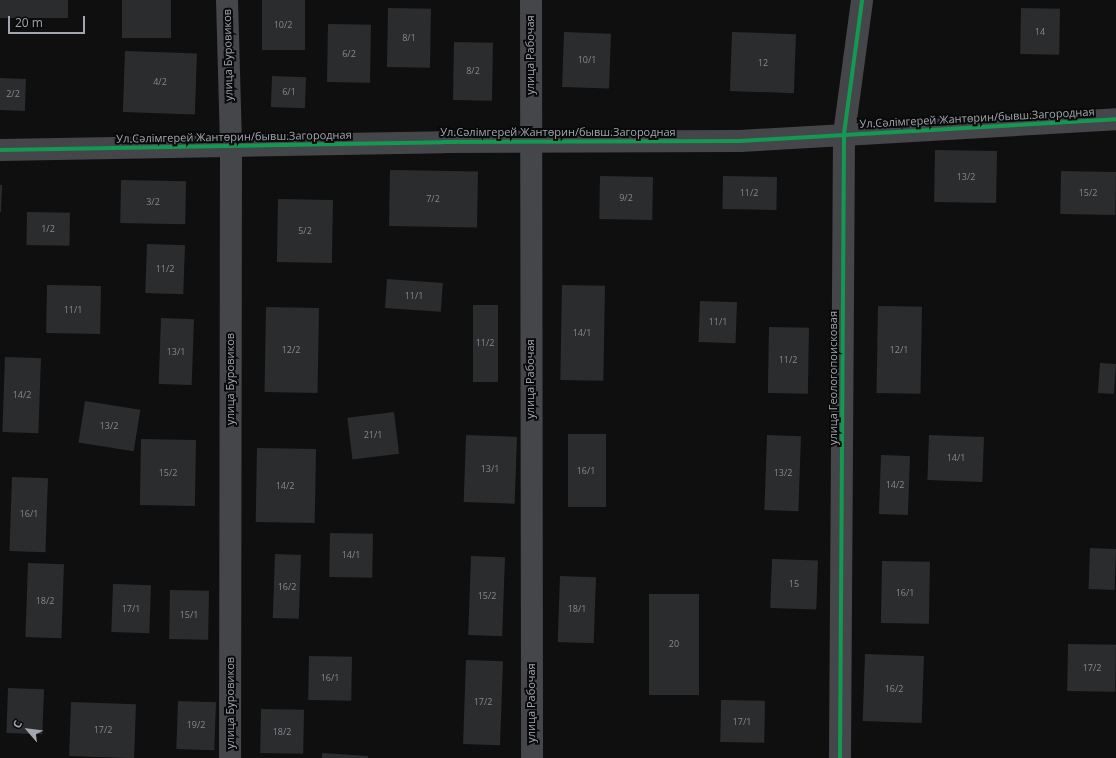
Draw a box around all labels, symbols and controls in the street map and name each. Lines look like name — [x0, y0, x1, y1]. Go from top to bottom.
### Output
scale bar — [10, 8, 87, 34]
street label: улица Буровиков — [221, 9, 235, 101]
text: 20 m — [15, 14, 43, 31]
street label: улица Рабочая — [523, 15, 537, 95]
house number: 10/2 — [274, 20, 292, 30]
house number: 14 — [1035, 27, 1045, 37]
house number: 8/1 — [402, 33, 416, 43]
house number: 6/2 — [342, 49, 356, 59]
house number: 10/1 — [578, 55, 596, 65]
house number: 12 — [758, 58, 768, 68]
house number: 8/2 — [466, 66, 480, 76]
house number: 4/2 — [153, 77, 167, 87]
house number: 6/1 — [282, 87, 296, 97]
house number: 2/2 — [6, 89, 20, 99]
street label: Ул.Сәлімгерей Жантөрин/бывш.Загородная — [859, 105, 1095, 131]
street label: Ул.Сәлімгерей Жантөрин/бывш.Загородная — [440, 125, 676, 139]
street label: Ул.Сәлімгерей Жантөрин/бывш.Загородная — [116, 128, 352, 146]
house number: 13/2 — [957, 172, 975, 182]
house number: 11/2 — [740, 188, 758, 198]
house number: 15/2 — [1079, 188, 1097, 198]
house number: 9/2 — [619, 193, 633, 203]
house number: 7/2 — [426, 194, 440, 204]
house number: 3/2 — [146, 197, 160, 207]
house number: 1/2 — [41, 224, 55, 234]
house number: 5/2 — [298, 226, 312, 236]
house number: 11/2 — [156, 264, 174, 274]
house number: 11/1 — [405, 291, 423, 301]
house number: 11/1 — [64, 305, 82, 315]
street label: улица Геологопоисковая — [826, 311, 840, 445]
house number: 11/1 — [709, 317, 727, 327]
house number: 14/1 — [573, 328, 591, 338]
street label: улица Буровиков — [223, 333, 237, 425]
house number: 11/2 — [476, 338, 494, 348]
street label: улица Рабочая — [523, 339, 537, 419]
house number: 12/2 — [282, 345, 300, 355]
house number: 12/1 — [890, 345, 908, 355]
house number: 13/1 — [167, 347, 185, 357]
house number: 11/2 — [779, 355, 797, 365]
house number: 14/2 — [13, 390, 31, 400]
house number: 13/2 — [100, 421, 118, 431]
house number: 21/1 — [364, 430, 382, 440]
house number: 14/1 — [947, 453, 965, 463]
house number: 13/1 — [481, 464, 499, 474]
house number: 16/1 — [577, 466, 595, 476]
house number: 15/2 — [159, 468, 177, 478]
house number: 13/2 — [774, 468, 792, 478]
house number: 14/2 — [886, 480, 904, 490]
house number: 14/2 — [276, 481, 294, 491]
house number: 16/1 — [20, 509, 38, 519]
house number: 14/1 — [342, 550, 360, 560]
house number: 15 — [789, 579, 799, 589]
house number: 16/2 — [278, 582, 296, 592]
house number: 16/1 — [896, 588, 914, 598]
house number: 15/2 — [478, 591, 496, 601]
house number: 18/2 — [36, 596, 54, 606]
house number: 17/1 — [122, 604, 140, 614]
house number: 18/1 — [568, 604, 586, 614]
house number: 15/1 — [180, 610, 198, 620]
house number: 20 — [669, 639, 679, 649]
street label: улица Буровиков — [223, 657, 237, 749]
street label: улица Рабочая — [524, 663, 538, 743]
house number: 17/2 — [1083, 663, 1101, 673]
house number: 16/1 — [321, 673, 339, 683]
house number: 16/2 — [885, 684, 903, 694]
house number: 17/2 — [474, 697, 492, 707]
north arrow — [8, 710, 48, 750]
house number: 17/1 — [733, 717, 751, 727]
text: С — [9, 718, 25, 731]
house number: 19/2 — [187, 720, 205, 730]
house number: 17/2 — [94, 725, 112, 735]
house number: 18/2 — [273, 727, 291, 737]

